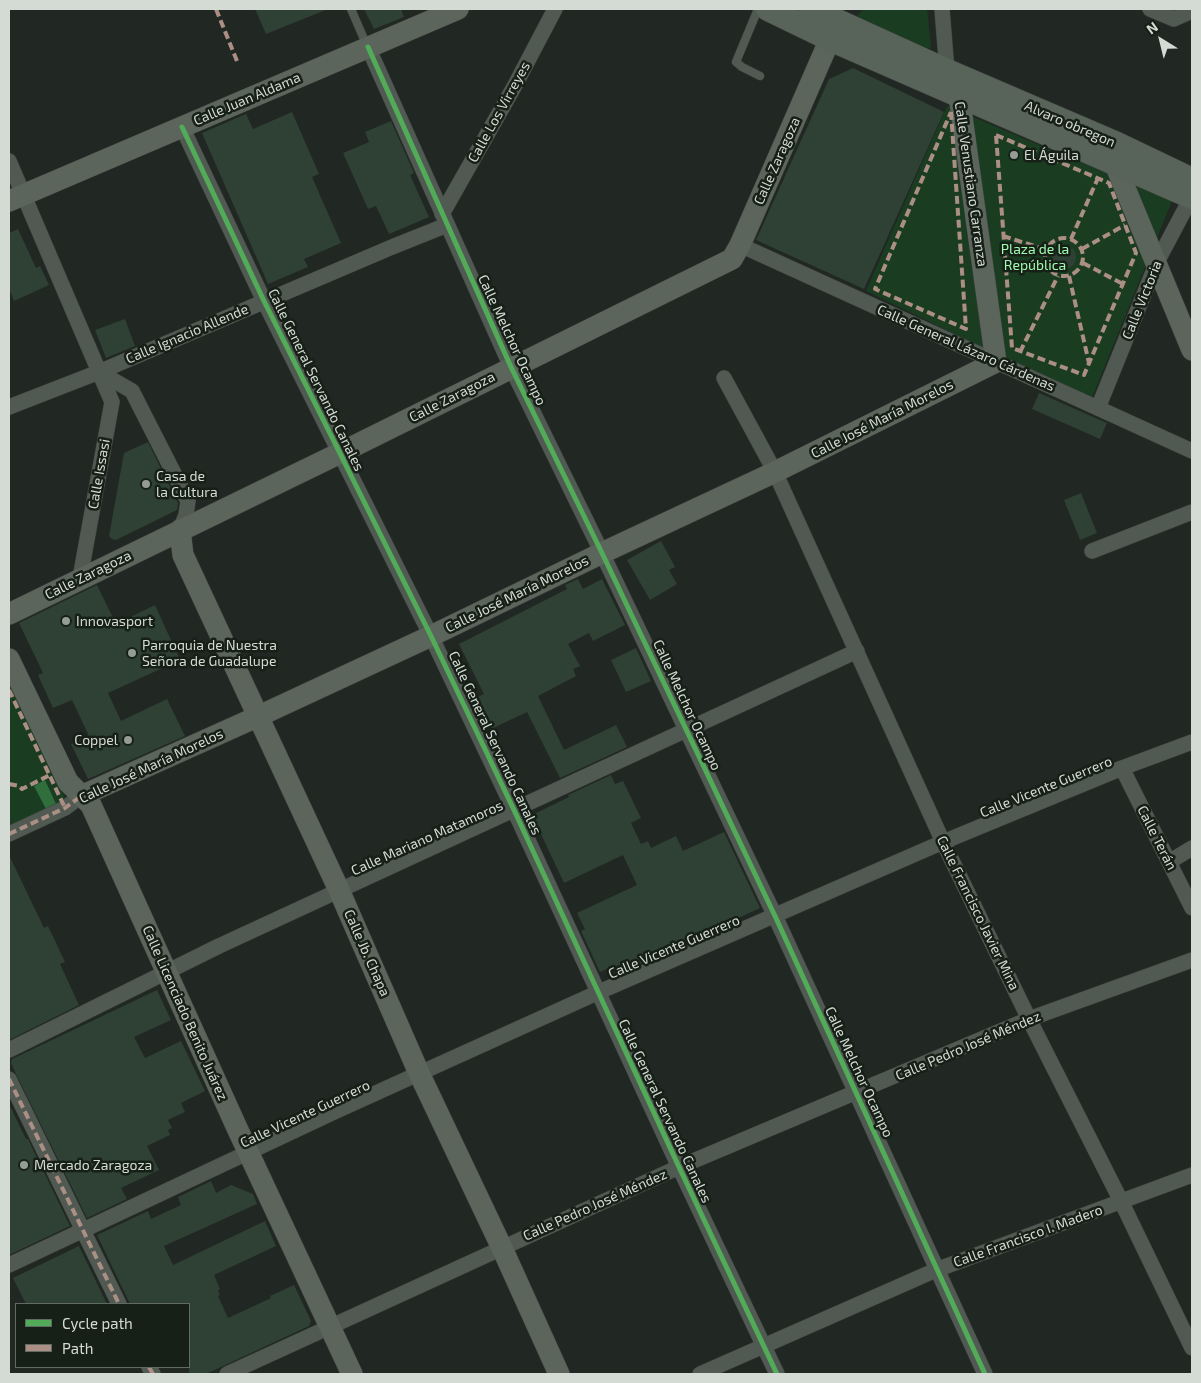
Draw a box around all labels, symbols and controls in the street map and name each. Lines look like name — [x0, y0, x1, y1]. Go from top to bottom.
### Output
north arrow — [1136, 15, 1186, 65]
text: N — [1143, 18, 1161, 37]
street label: Calle Los Virreyes — [464, 59, 534, 165]
street label: Calle Juan Aldama — [191, 69, 303, 129]
street label: Alvaro obregon — [1022, 97, 1118, 151]
street label: Calle Venustiano Carranza — [951, 100, 991, 268]
street label: Calle Zaragoza — [750, 115, 804, 207]
place label: El Águila — [1024, 147, 1079, 163]
marker: El Águila — [1008, 149, 1020, 161]
park label: Plaza de la República — [1001, 241, 1069, 274]
street label: Calle Victoria — [1119, 258, 1165, 342]
street label: Calle Melchor Ocampo — [474, 272, 550, 408]
street label: Calle General Servando Canales — [264, 286, 368, 474]
street label: Calle Ignacio Allende — [123, 301, 251, 367]
street label: Calle General Lázaro Cárdenas — [874, 301, 1058, 395]
street label: Calle Zaragoza — [406, 368, 498, 426]
street label: Calle José María Morelos — [808, 376, 956, 462]
street label: Calle Issasi — [85, 438, 113, 510]
place label: Casa de la Cultura — [156, 468, 218, 501]
marker: Casa de la Cultura — [140, 478, 152, 490]
street label: Calle Zaragoza — [42, 547, 134, 603]
street label: Calle José María Morelos — [443, 552, 591, 636]
place label: Innovasport — [76, 613, 153, 629]
marker: Innovasport — [60, 615, 72, 627]
place label: Parroquia de Nuestra Señora de Guadalupe — [142, 637, 277, 670]
street label: Calle Melchor Ocampo — [649, 637, 725, 773]
marker: Parroquia de Nuestra Señora de Guadalupe — [126, 647, 138, 659]
street label: Calle General Servando Canales — [445, 649, 545, 837]
street label: Calle José María Morelos — [76, 725, 226, 807]
place label: Coppel — [74, 732, 118, 748]
marker: Coppel — [122, 734, 134, 746]
street label: Calle Vicente Guerrero — [977, 753, 1115, 821]
street label: Calle Mariano Matamoros — [349, 797, 505, 879]
street label: Calle Terán — [1134, 803, 1180, 873]
street label: Calle Francisco Javier Mina — [933, 833, 1023, 993]
street label: Calle Jb. Chapa — [340, 907, 394, 999]
street label: Calle Vicente Guerrero — [606, 912, 742, 982]
street label: Calle Licenciado Benito Juárez — [139, 923, 231, 1103]
street label: Calle Melchor Ocampo — [821, 1004, 897, 1140]
street label: Calle Pedro José Méndez — [893, 1008, 1043, 1084]
street label: Calle General Servando Canales — [615, 1017, 715, 1205]
street label: Calle Vicente Guerrero — [237, 1077, 373, 1151]
place label: Mercado Zaragoza — [34, 1157, 152, 1173]
marker: Mercado Zaragoza — [18, 1159, 30, 1171]
street label: Calle Pedro José Méndez — [520, 1166, 670, 1244]
street label: Calle Francisco I. Madero — [951, 1201, 1105, 1271]
legend — [15, 1303, 190, 1368]
text: Cycle path — [62, 1314, 133, 1332]
text: Path — [62, 1339, 93, 1357]

